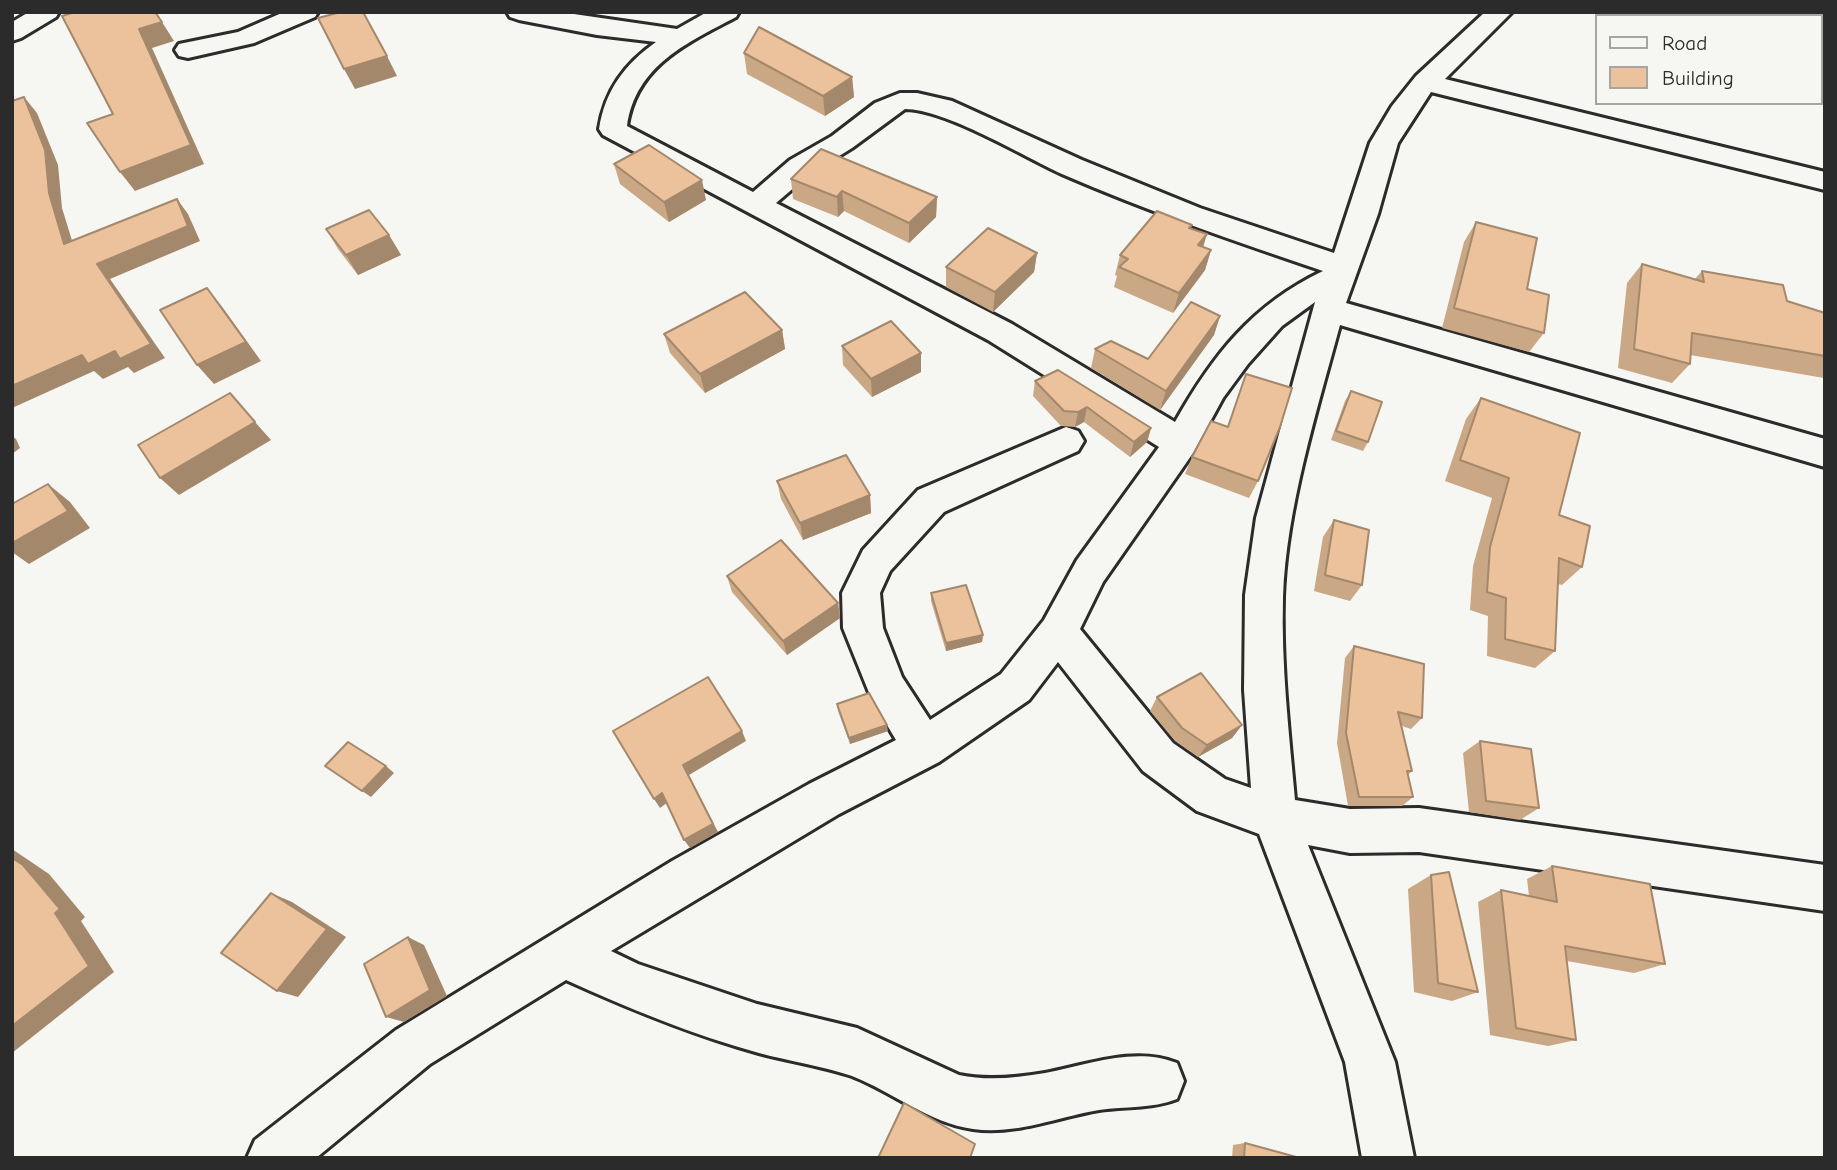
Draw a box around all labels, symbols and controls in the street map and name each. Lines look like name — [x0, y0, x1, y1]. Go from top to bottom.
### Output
legend — [1596, 14, 1823, 105]
text: Road — [1662, 31, 1707, 55]
text: Building — [1662, 66, 1734, 90]

